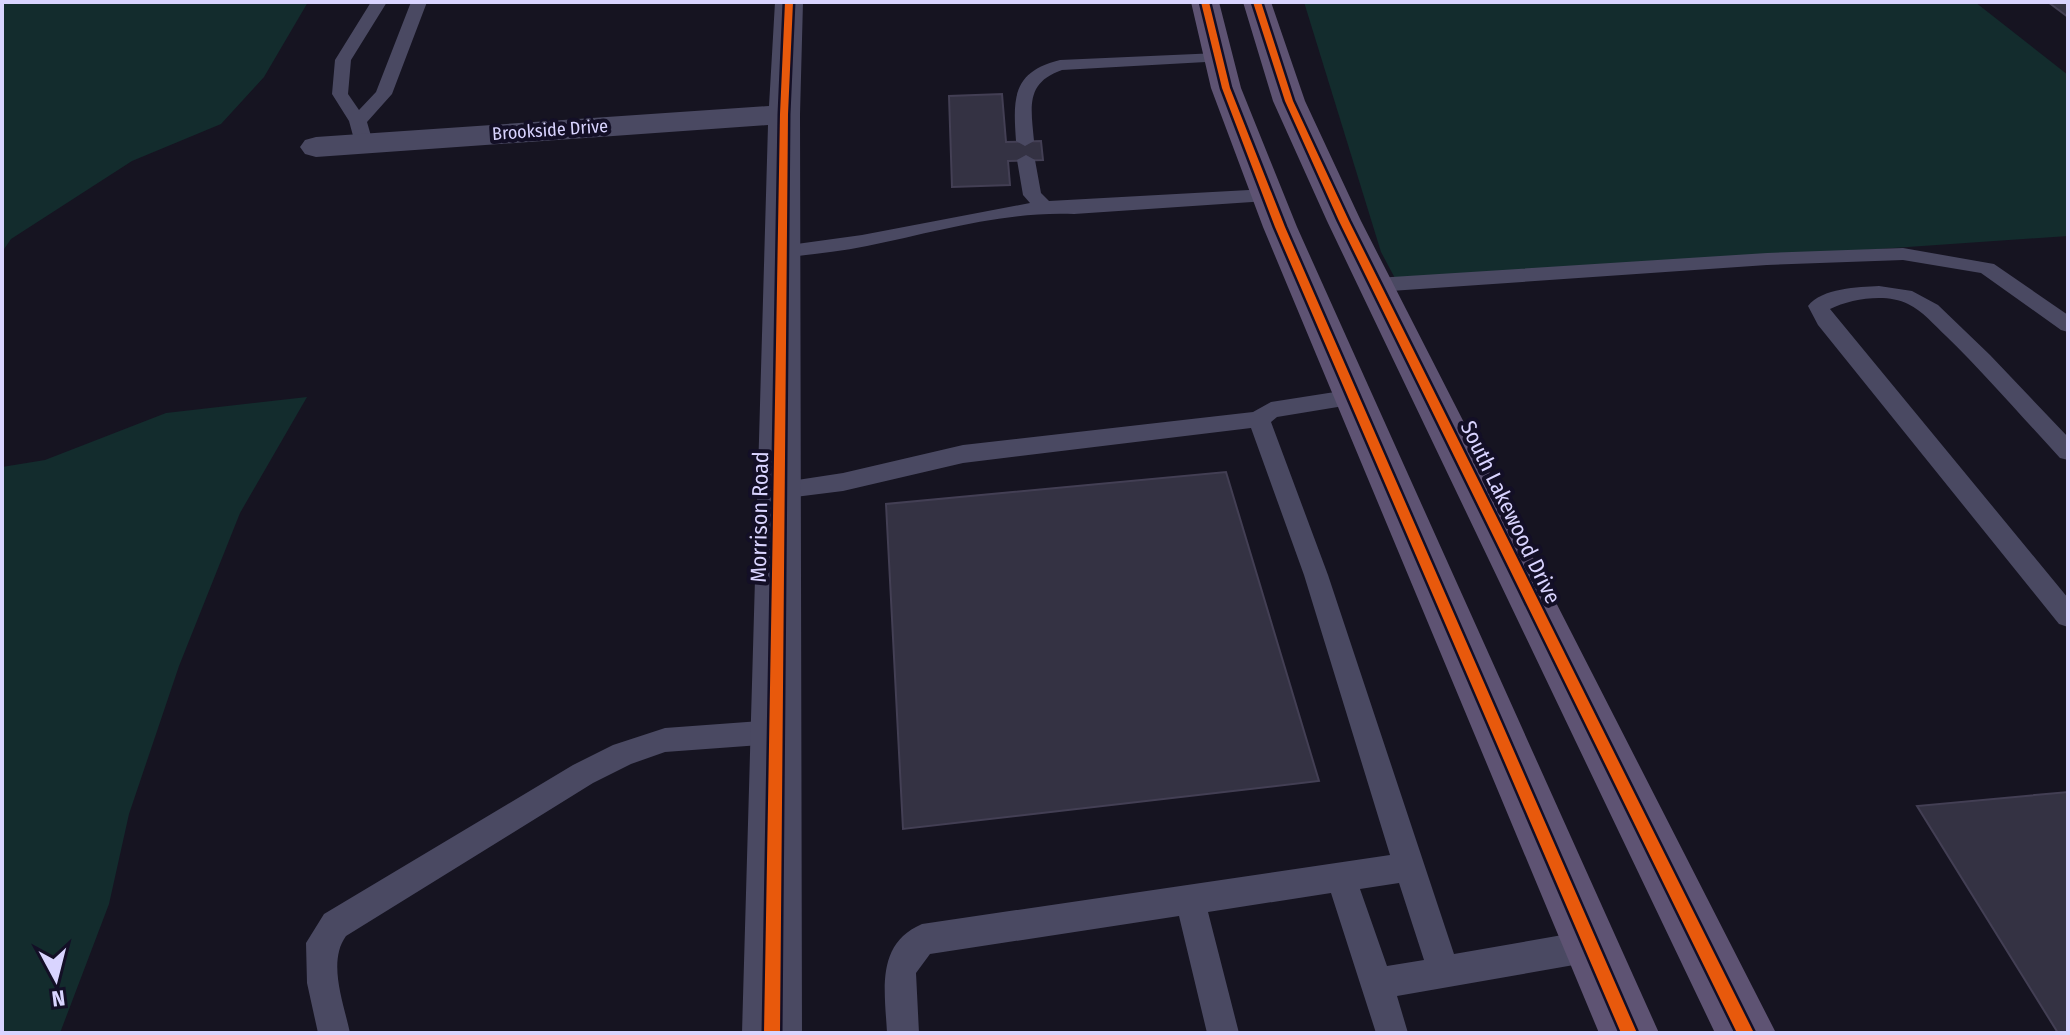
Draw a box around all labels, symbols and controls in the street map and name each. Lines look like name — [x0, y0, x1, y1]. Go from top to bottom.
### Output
street label: Brookside Drive — [491, 115, 609, 145]
street label: South Lakewood Drive — [1455, 416, 1567, 608]
street label: Morrison Road — [745, 451, 774, 583]
north arrow — [16, 939, 96, 1019]
text: N — [50, 984, 67, 1013]

